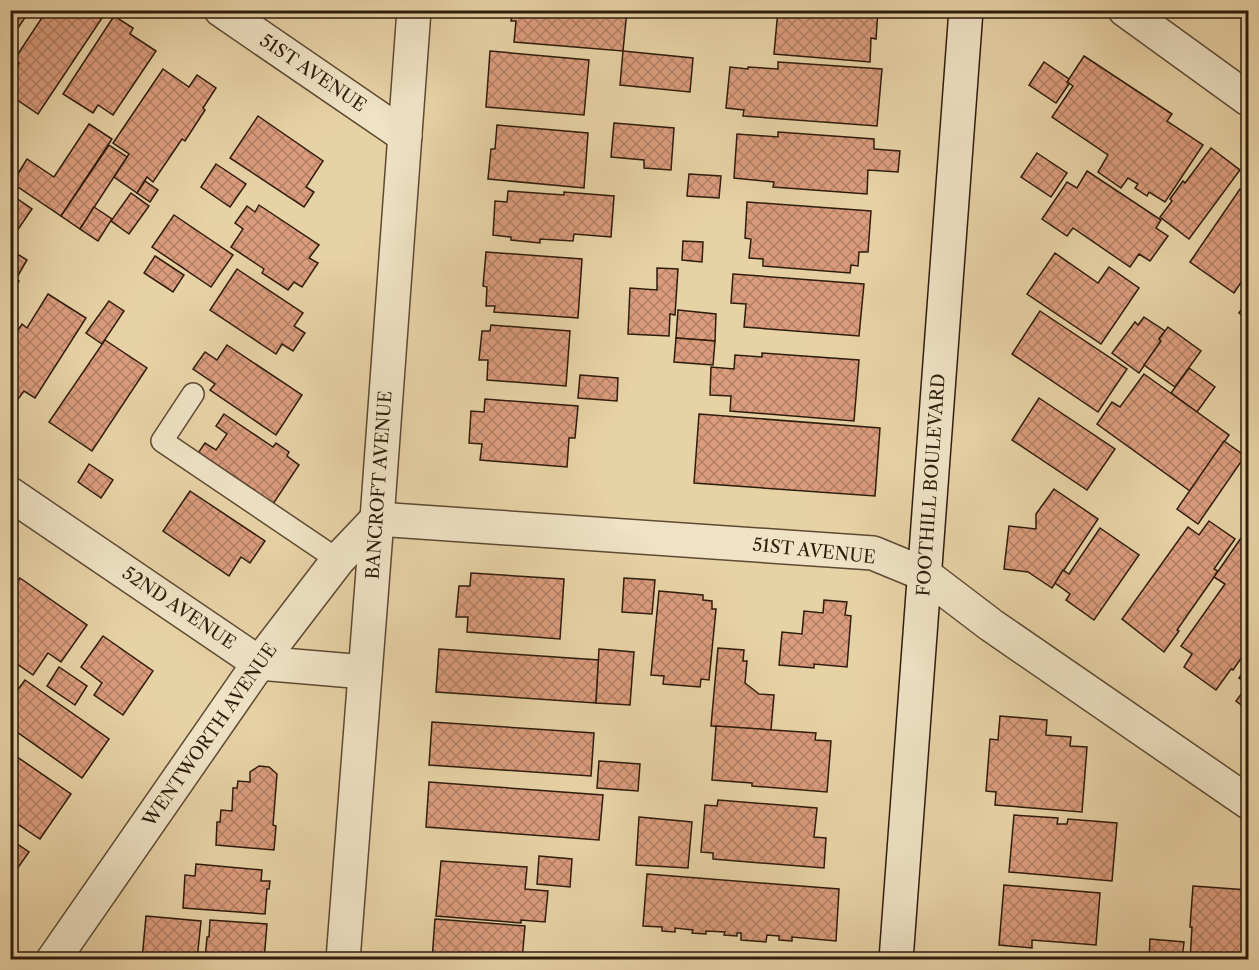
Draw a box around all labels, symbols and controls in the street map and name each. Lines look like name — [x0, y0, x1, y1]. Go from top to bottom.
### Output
street label: 51ST AVENUE — [256, 29, 370, 117]
street label: FOOTHILL BOULEVARD — [912, 373, 950, 597]
street label: BANCROFT AVENUE — [361, 390, 397, 580]
street label: 51ST AVENUE — [751, 534, 877, 568]
street label: 52ND AVENUE — [118, 562, 240, 654]
street label: WENTWORTH AVENUE — [138, 639, 282, 832]

